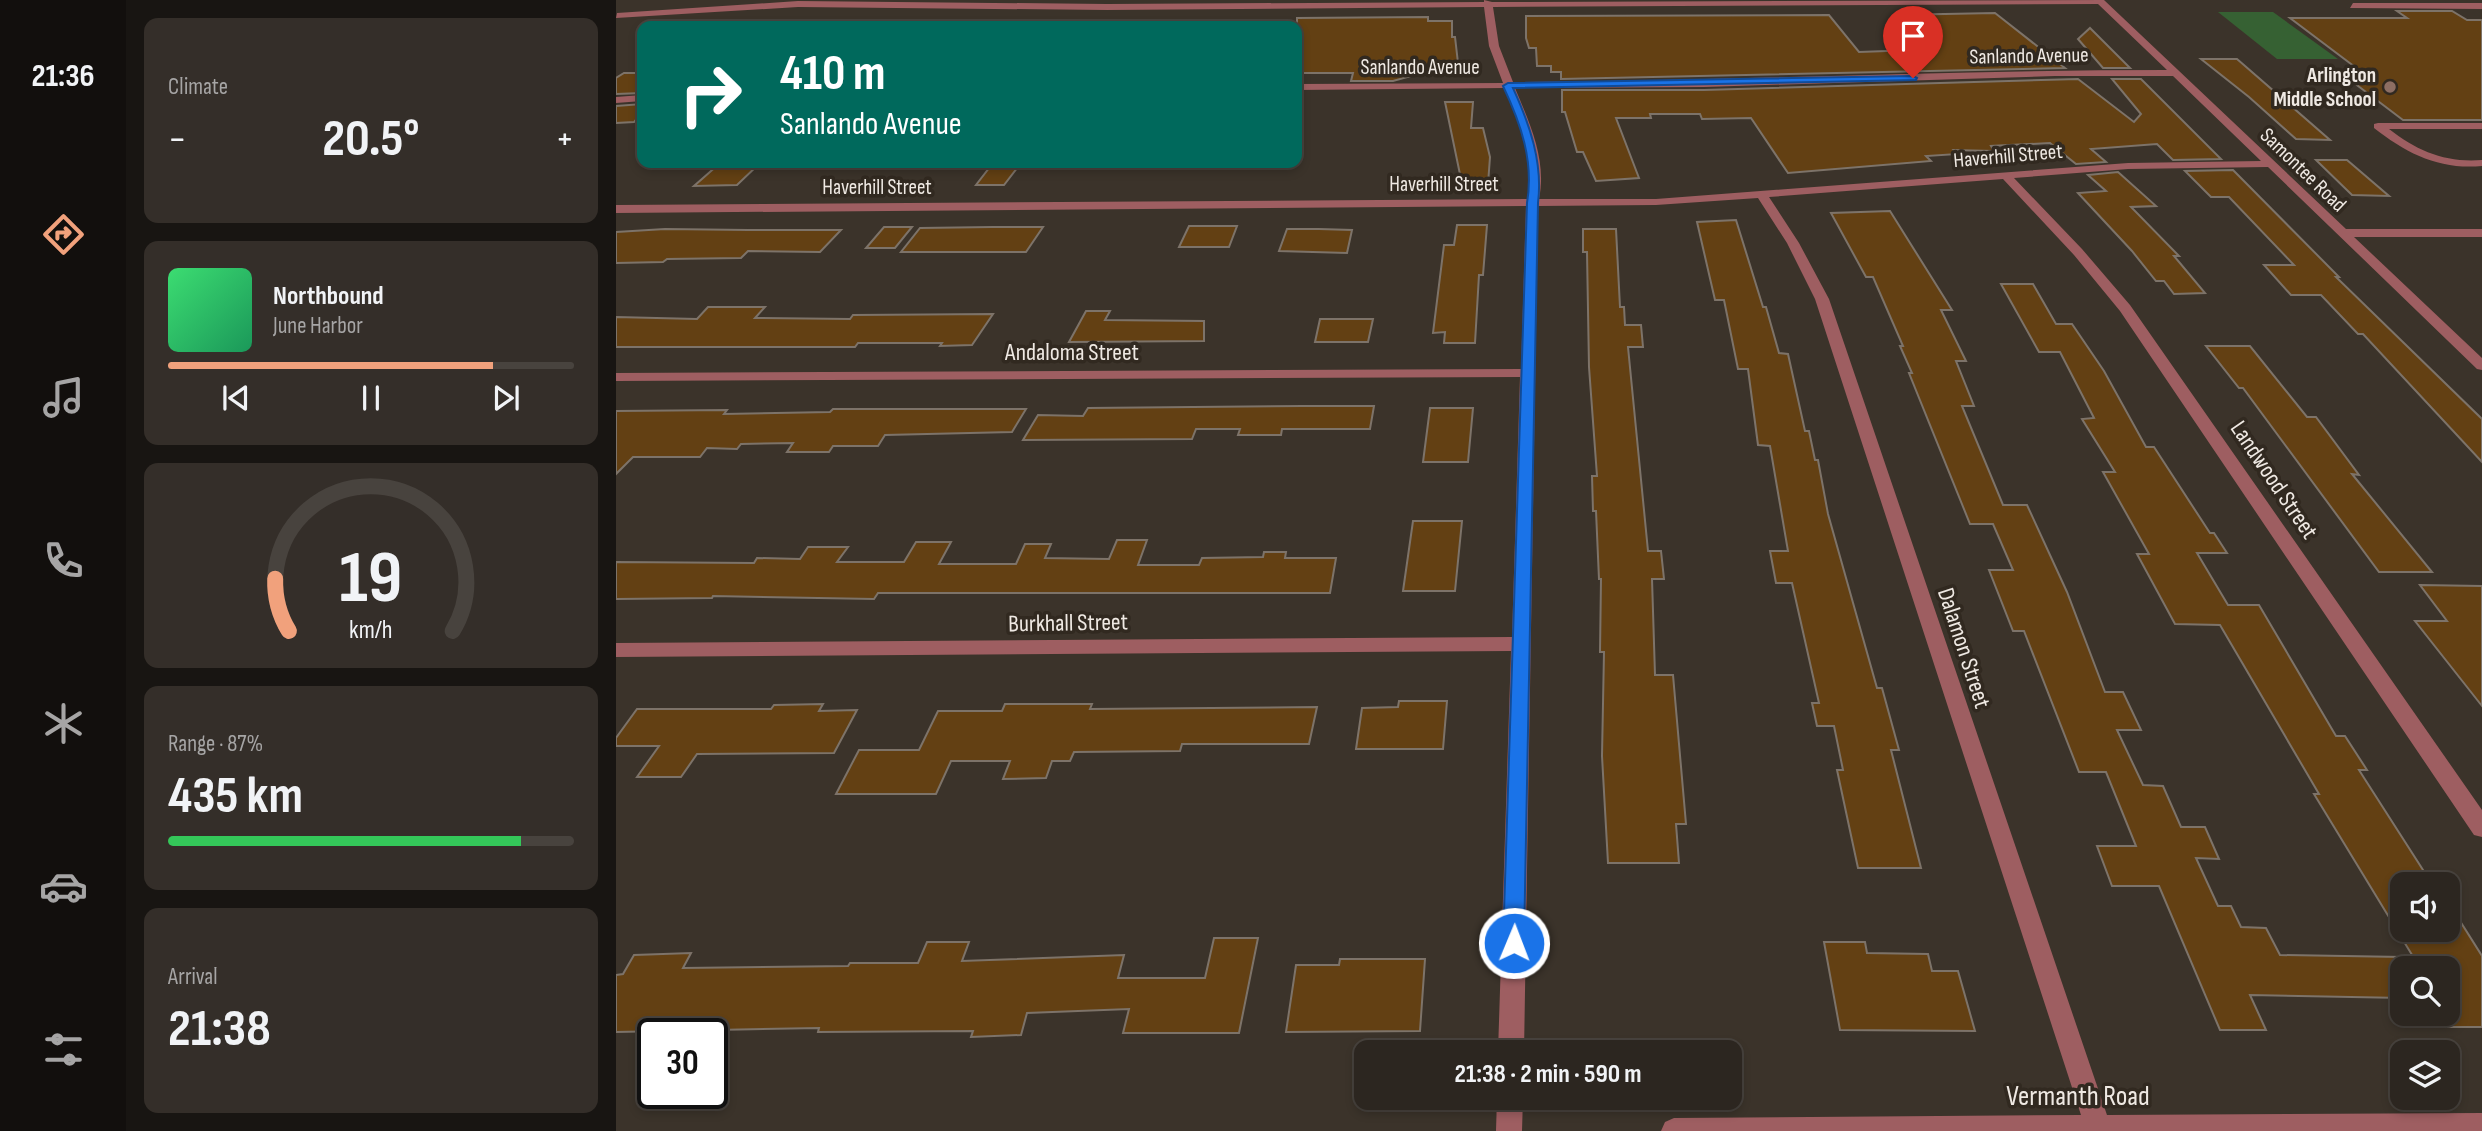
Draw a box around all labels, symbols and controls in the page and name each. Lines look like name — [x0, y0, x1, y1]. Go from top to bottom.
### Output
pin — [1883, 6, 1943, 78]
icon: arrive — [1894, 17, 1932, 55]
street label: Sanlando Avenue — [1969, 42, 2089, 70]
text: 410 m — [780, 45, 886, 104]
icon: right — [665, 49, 756, 140]
street label: Sanlando Avenue — [1360, 55, 1480, 80]
text: 21:36 — [31, 57, 95, 96]
place label: Arlington Middle School — [2273, 63, 2376, 112]
text: Climate — [168, 73, 228, 101]
marker: Arlington Middle School — [2382, 79, 2398, 95]
text: Sanlando Avenue — [780, 105, 962, 144]
text: 20.5° — [322, 108, 420, 171]
text: − — [168, 117, 187, 162]
text: + — [555, 117, 574, 162]
street label: Samontee Road — [2255, 123, 2351, 217]
street label: Haverhill Street — [1952, 139, 2064, 173]
street label: Haverhill Street — [1389, 172, 1499, 197]
street label: Haverhill Street — [822, 175, 932, 200]
icon: directions — [39, 210, 88, 259]
text: Northbound — [273, 281, 384, 312]
text: June Harbor — [273, 312, 363, 340]
street label: Andaloma Street — [1004, 338, 1139, 367]
icon: music — [39, 373, 88, 422]
icon: previous — [217, 379, 255, 417]
icon: pause — [352, 379, 390, 417]
icon: next — [487, 379, 525, 417]
street label: Landwood Street — [2224, 415, 2324, 545]
icon: phone — [39, 536, 88, 585]
text: 19 — [339, 536, 403, 624]
street label: Dalamon Street — [1931, 584, 1997, 712]
street label: Burkhall Street — [1008, 607, 1128, 639]
text: km/h — [349, 615, 393, 646]
icon: climate — [39, 699, 88, 748]
text: Range · 87% — [168, 730, 263, 758]
text: 435 km — [168, 765, 303, 828]
icon: car — [39, 862, 88, 911]
map controls — [2390, 872, 2460, 1110]
button: sound — [2390, 872, 2460, 942]
position arrow — [1477, 906, 1551, 980]
button: search — [2390, 956, 2460, 1026]
text: Arrival — [168, 963, 217, 991]
text: 21:38 — [168, 998, 271, 1061]
speed limit sign: 30 — [637, 1018, 728, 1109]
icon: filters — [39, 1025, 88, 1074]
button: layers — [2390, 1040, 2460, 1110]
text: 21:38 · 2 min · 590 m — [1455, 1059, 1641, 1090]
street label: Vermanth Road — [2006, 1080, 2150, 1113]

